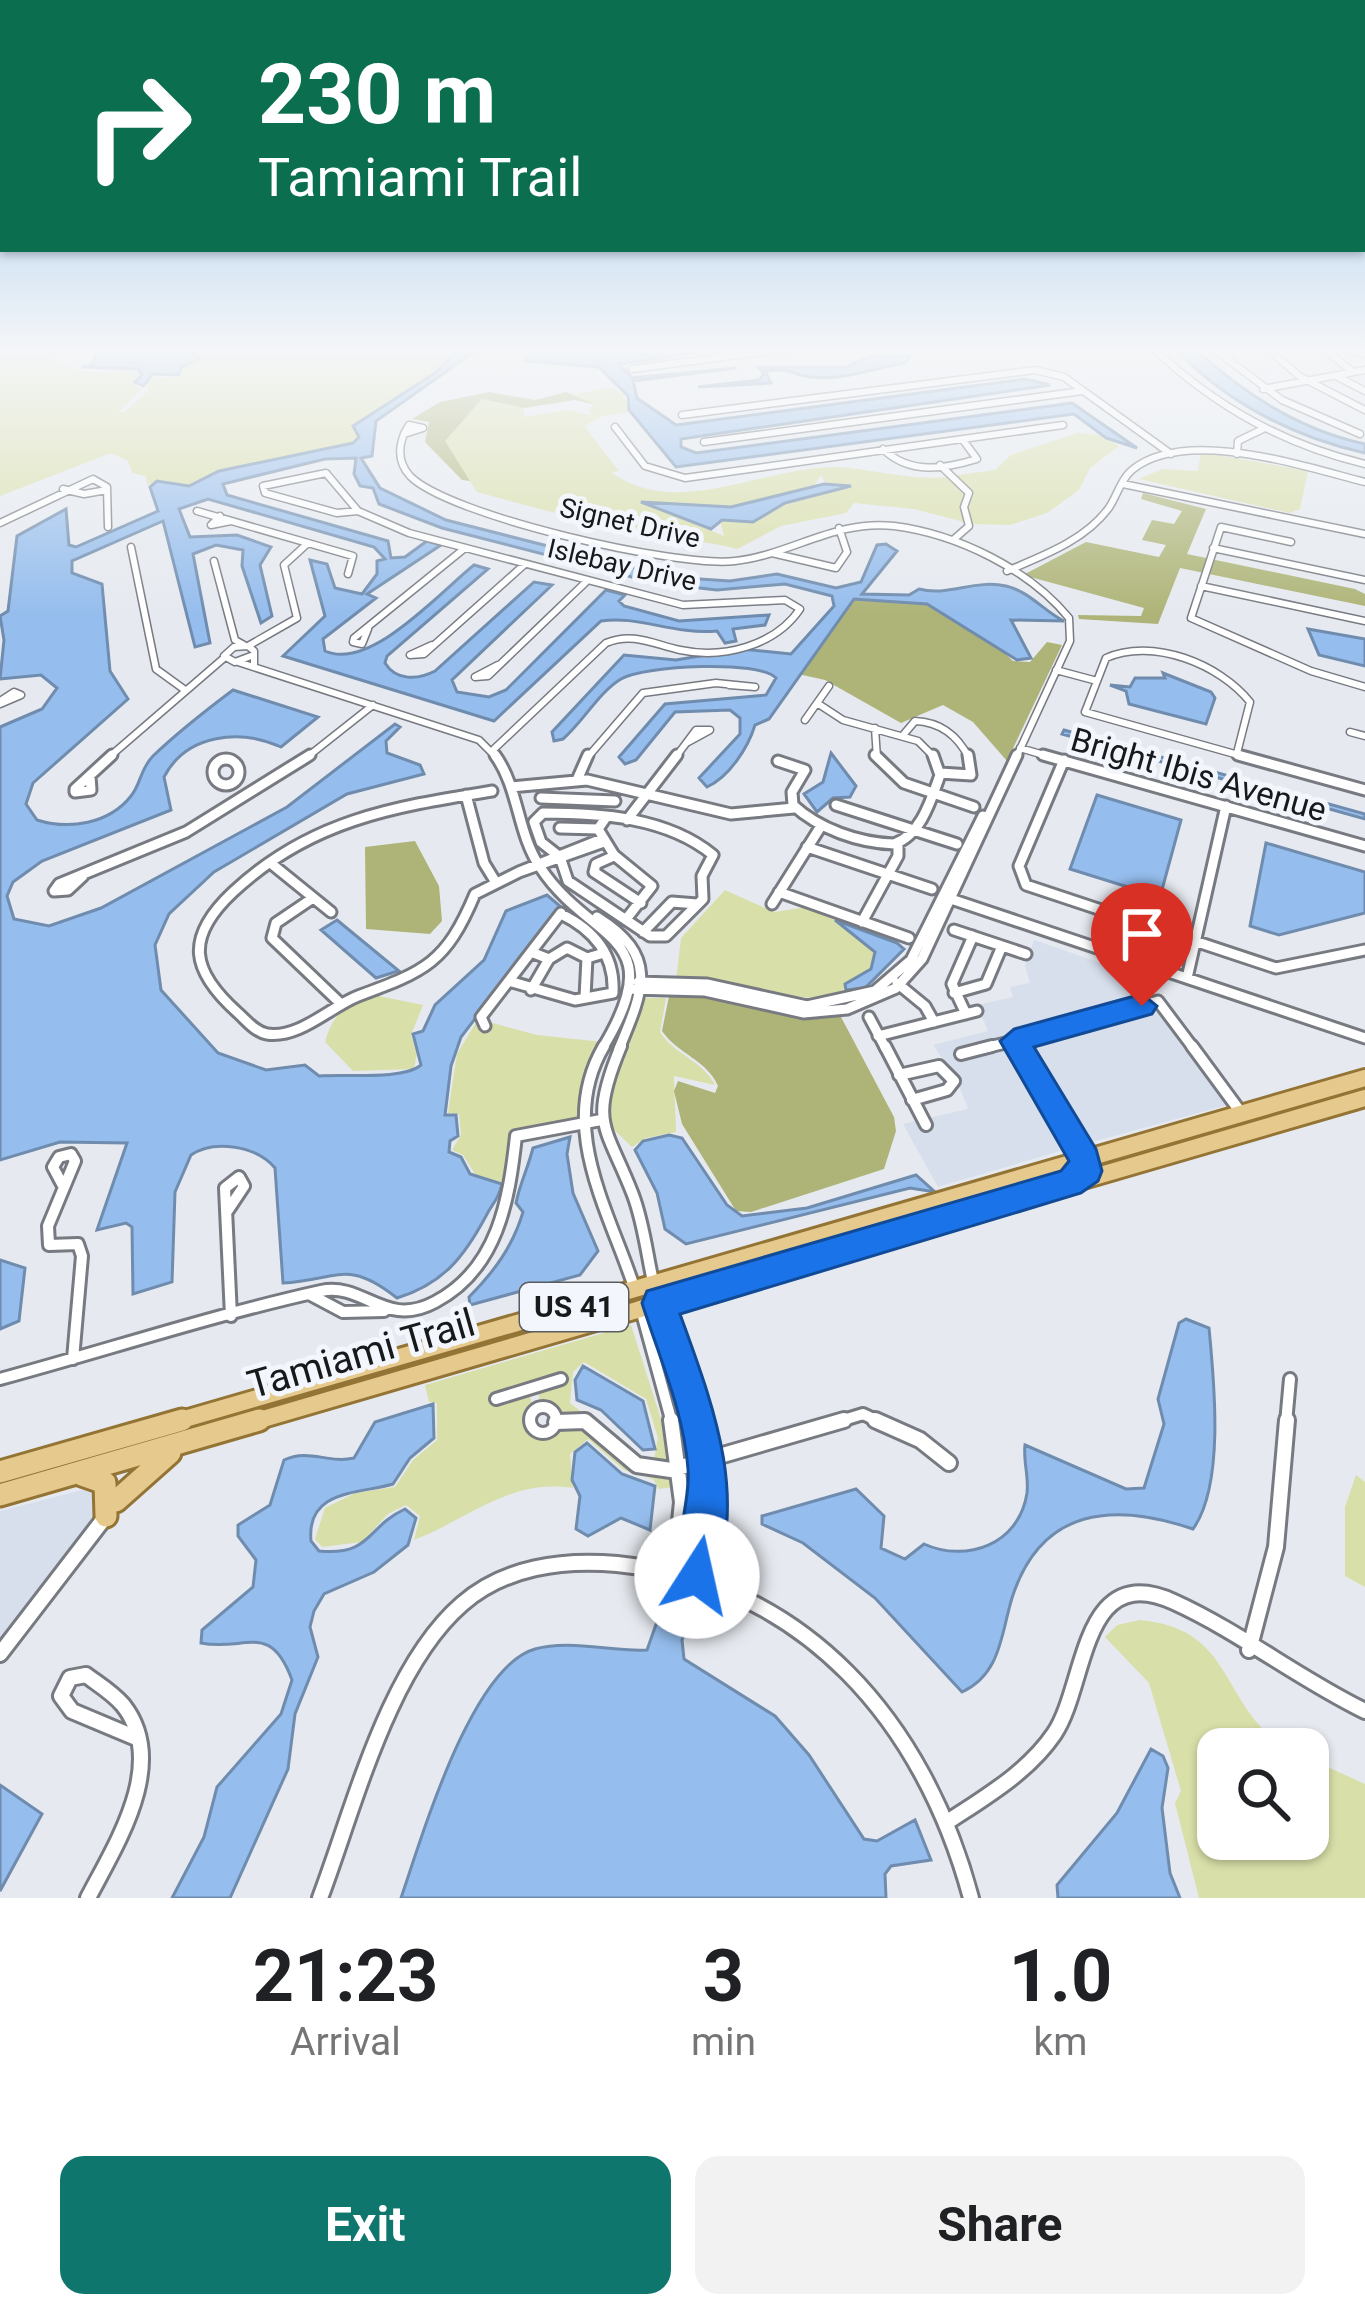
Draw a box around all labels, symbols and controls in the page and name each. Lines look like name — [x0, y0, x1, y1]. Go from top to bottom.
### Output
text: 230 m — [258, 45, 496, 144]
icon: right — [60, 48, 216, 204]
text: Tamiami Trail — [258, 146, 582, 209]
street label: Signet Drive — [557, 491, 703, 555]
street label: Islebay Drive — [544, 532, 700, 598]
street label: Bright Ibis Avenue — [1067, 719, 1331, 830]
pin — [1091, 883, 1193, 1006]
icon: arrive — [1109, 901, 1175, 967]
road number: US 41 — [520, 1283, 628, 1331]
street label: Tamiami Trail — [242, 1300, 480, 1408]
position arrow — [634, 1513, 760, 1639]
map controls — [1197, 1728, 1329, 1860]
button: search — [1197, 1728, 1329, 1860]
text: 21:23 — [253, 1934, 438, 2019]
text: 3 — [703, 1934, 744, 2019]
text: 1.0 — [1009, 1934, 1112, 2019]
text: Arrival — [290, 2019, 401, 2065]
text: min — [691, 2019, 756, 2065]
text: km — [1034, 2019, 1088, 2065]
button: Exit — [60, 2156, 671, 2294]
button: Share — [695, 2156, 1305, 2294]

